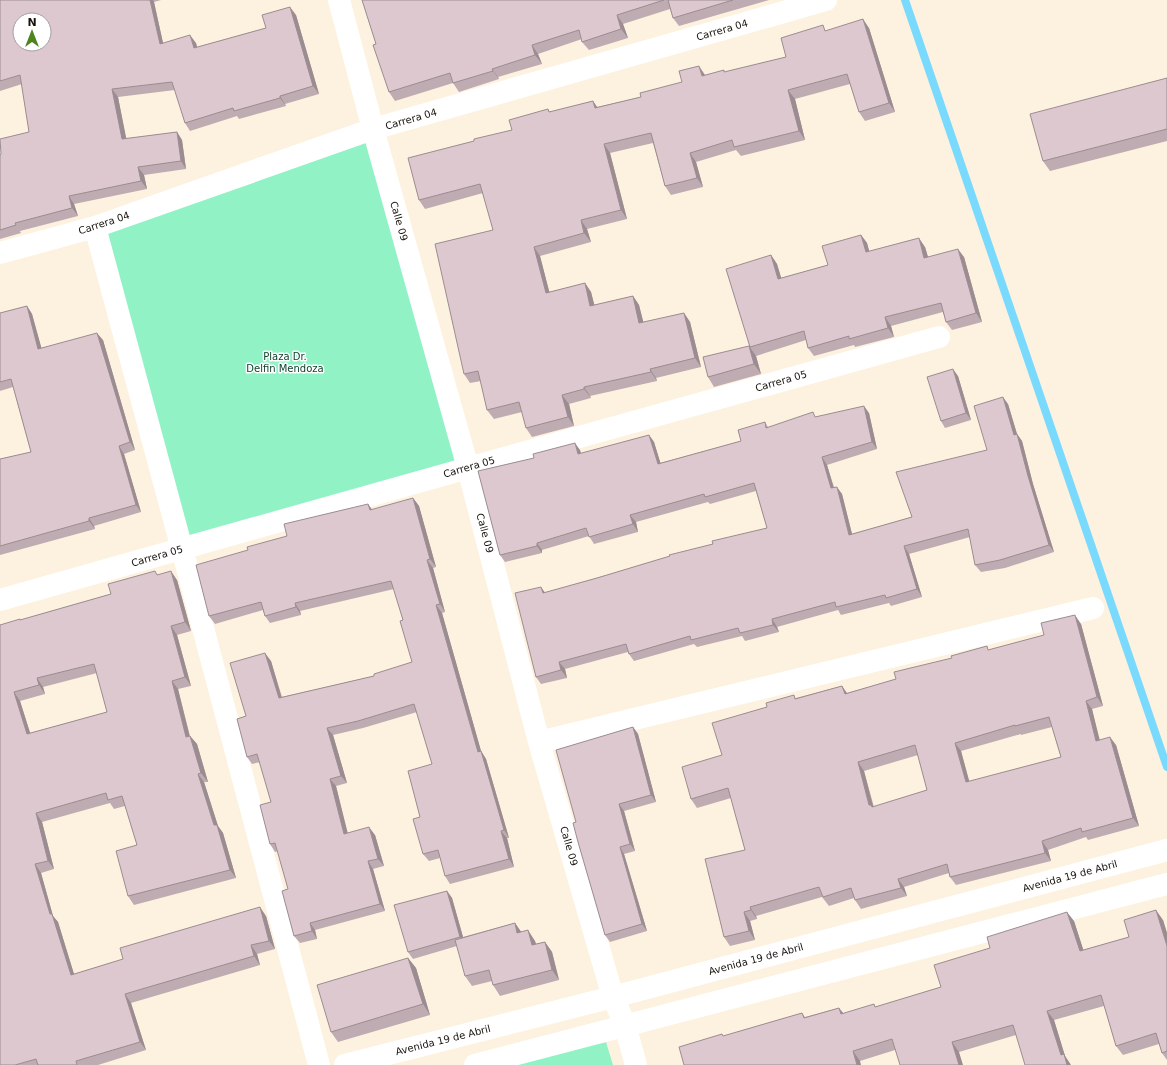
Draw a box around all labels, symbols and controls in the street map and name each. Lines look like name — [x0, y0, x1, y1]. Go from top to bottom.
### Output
north arrow — [12, 12, 52, 52]
text: N — [27, 16, 37, 29]
street label: Carrera 04 — [695, 17, 749, 43]
street label: Carrera 04 — [384, 106, 438, 132]
street label: Calle 09 — [388, 200, 410, 242]
street label: Carrera 04 — [77, 210, 131, 236]
park label: Plaza Dr. Delfin Mendoza — [246, 351, 324, 374]
street label: Carrera 05 — [754, 368, 808, 394]
street label: Carrera 05 — [442, 454, 496, 480]
street label: Calle 09 — [474, 512, 496, 554]
street label: Carrera 05 — [130, 543, 184, 569]
street label: Calle 09 — [558, 825, 580, 867]
street label: Avenida 19 de Abril — [1021, 858, 1119, 894]
street label: Avenida 19 de Abril — [707, 941, 805, 977]
street label: Avenida 19 de Abril — [394, 1023, 492, 1057]

